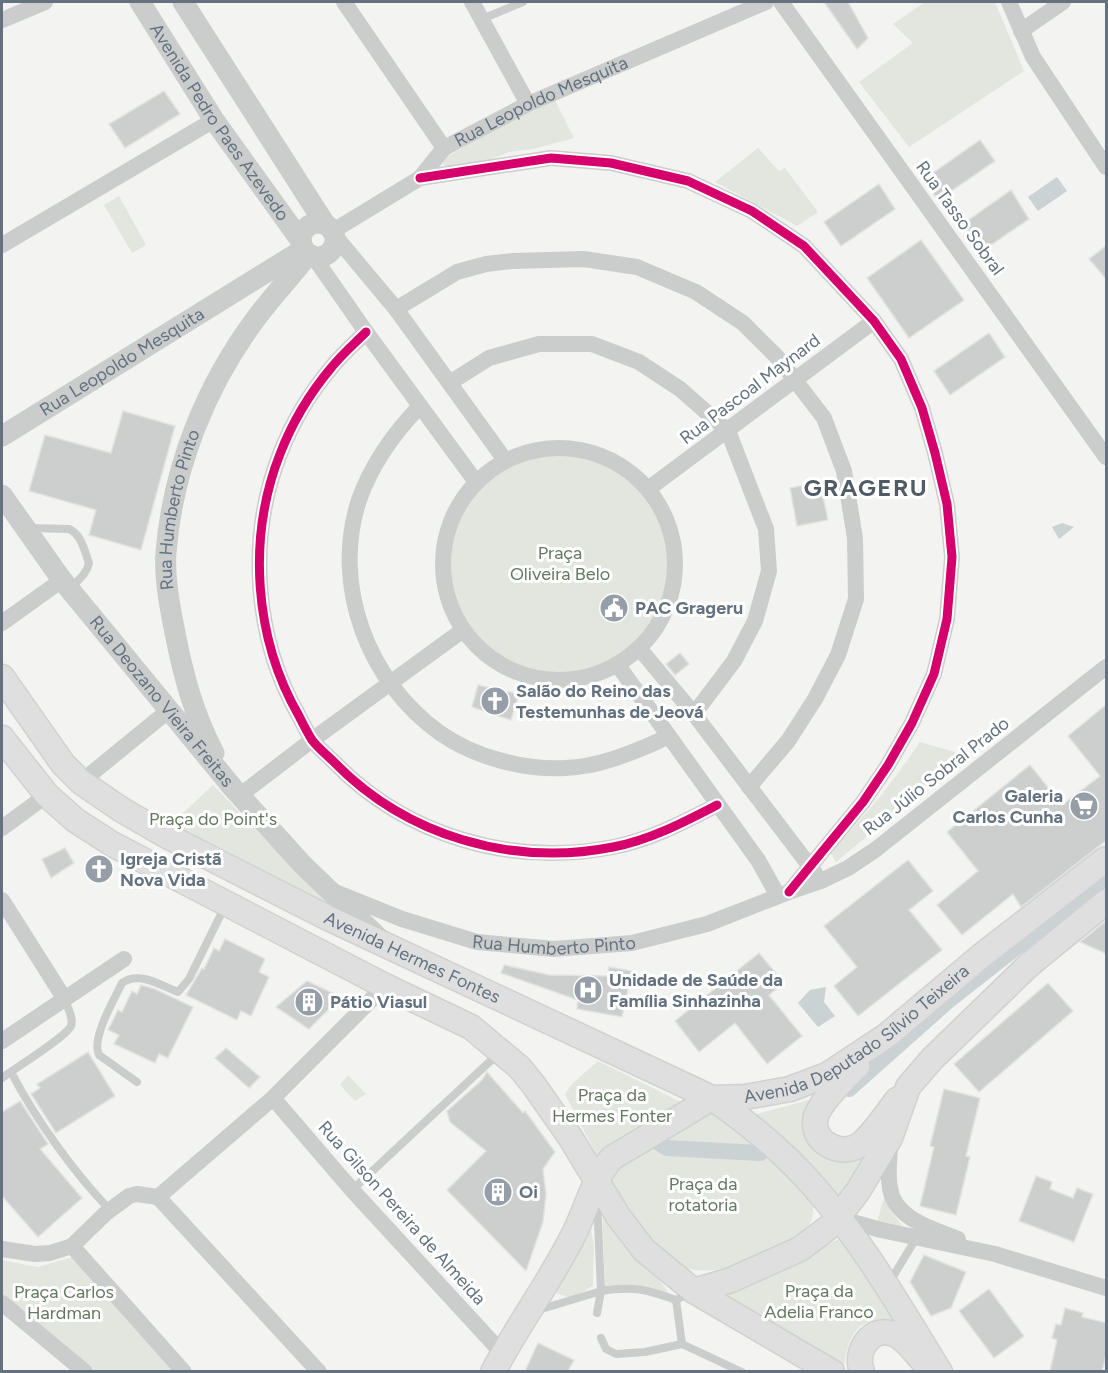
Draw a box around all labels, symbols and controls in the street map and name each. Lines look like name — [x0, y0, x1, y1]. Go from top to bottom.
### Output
street label: Avenida Pedro Paes Azevedo — [145, 19, 294, 225]
street label: Rua Leopoldo Mesquita — [451, 52, 631, 152]
street label: Rua Tasso Sobral — [911, 157, 1009, 279]
street label: Rua Leopoldo Mesquita — [36, 303, 208, 421]
street label: Rua Pascoal Maynard — [675, 329, 825, 449]
street label: Rua Humberto Pinto — [155, 426, 205, 591]
district label: GRAGERU — [804, 473, 928, 502]
park label: Praça Oliveira Belo — [510, 542, 610, 585]
public building icon: PAC Grageru — [598, 592, 630, 624]
place label: PAC Grageru — [635, 597, 743, 619]
street label: Rua Deozano Vieira Freitas — [85, 611, 238, 791]
place label: Salão do Reino das Testemunhas de Jeová — [516, 680, 704, 723]
church icon: Salão do Reino das Testemunhas de Jeová — [479, 685, 511, 717]
street label: Rua Júlio Sobral Prado — [858, 712, 1014, 840]
place label: Galeria Carlos Cunha — [953, 785, 1063, 828]
supermarket icon: Galeria Carlos Cunha — [1068, 790, 1100, 822]
park label: Praça do Point's — [149, 808, 277, 830]
place label: Igreja Cristã Nova Vida — [120, 848, 221, 891]
church icon: Igreja Cristã Nova Vida — [83, 853, 115, 885]
street label: Avenida Hermes Fontes — [321, 907, 504, 1008]
street label: Rua Humberto Pinto — [471, 931, 637, 960]
street label: Avenida Deputado Sílvio Teixeira — [742, 960, 973, 1108]
place label: Unidade de Saúde da Família Sinhazinha — [609, 969, 783, 1012]
hospital icon: Unidade de Saúde da Família Sinhazinha — [572, 974, 604, 1006]
building icon: Pátio Viasul — [293, 986, 325, 1018]
place label: Pátio Viasul — [330, 991, 427, 1013]
park label: Praça da Hermes Fonter — [552, 1084, 672, 1127]
street label: Rua Gilson Pereira de Almeida — [314, 1116, 490, 1310]
park label: Praça da rotatoria — [668, 1173, 738, 1216]
building icon: Oi — [482, 1176, 514, 1208]
place label: Oi — [519, 1181, 538, 1203]
park label: Praça da Adelia Franco — [764, 1280, 874, 1323]
park label: Praça Carlos Hardman — [14, 1281, 114, 1324]

